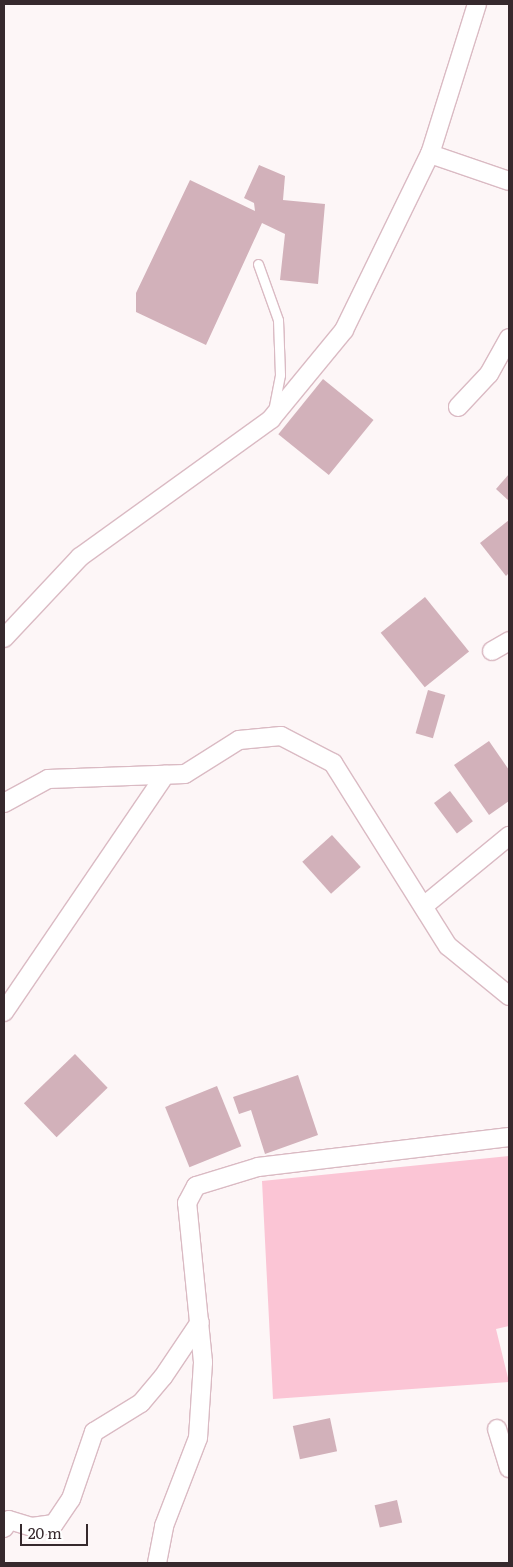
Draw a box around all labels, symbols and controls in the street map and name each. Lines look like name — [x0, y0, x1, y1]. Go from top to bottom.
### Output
scale bar — [22, 1514, 90, 1546]
text: 20 m — [28, 1521, 62, 1544]

